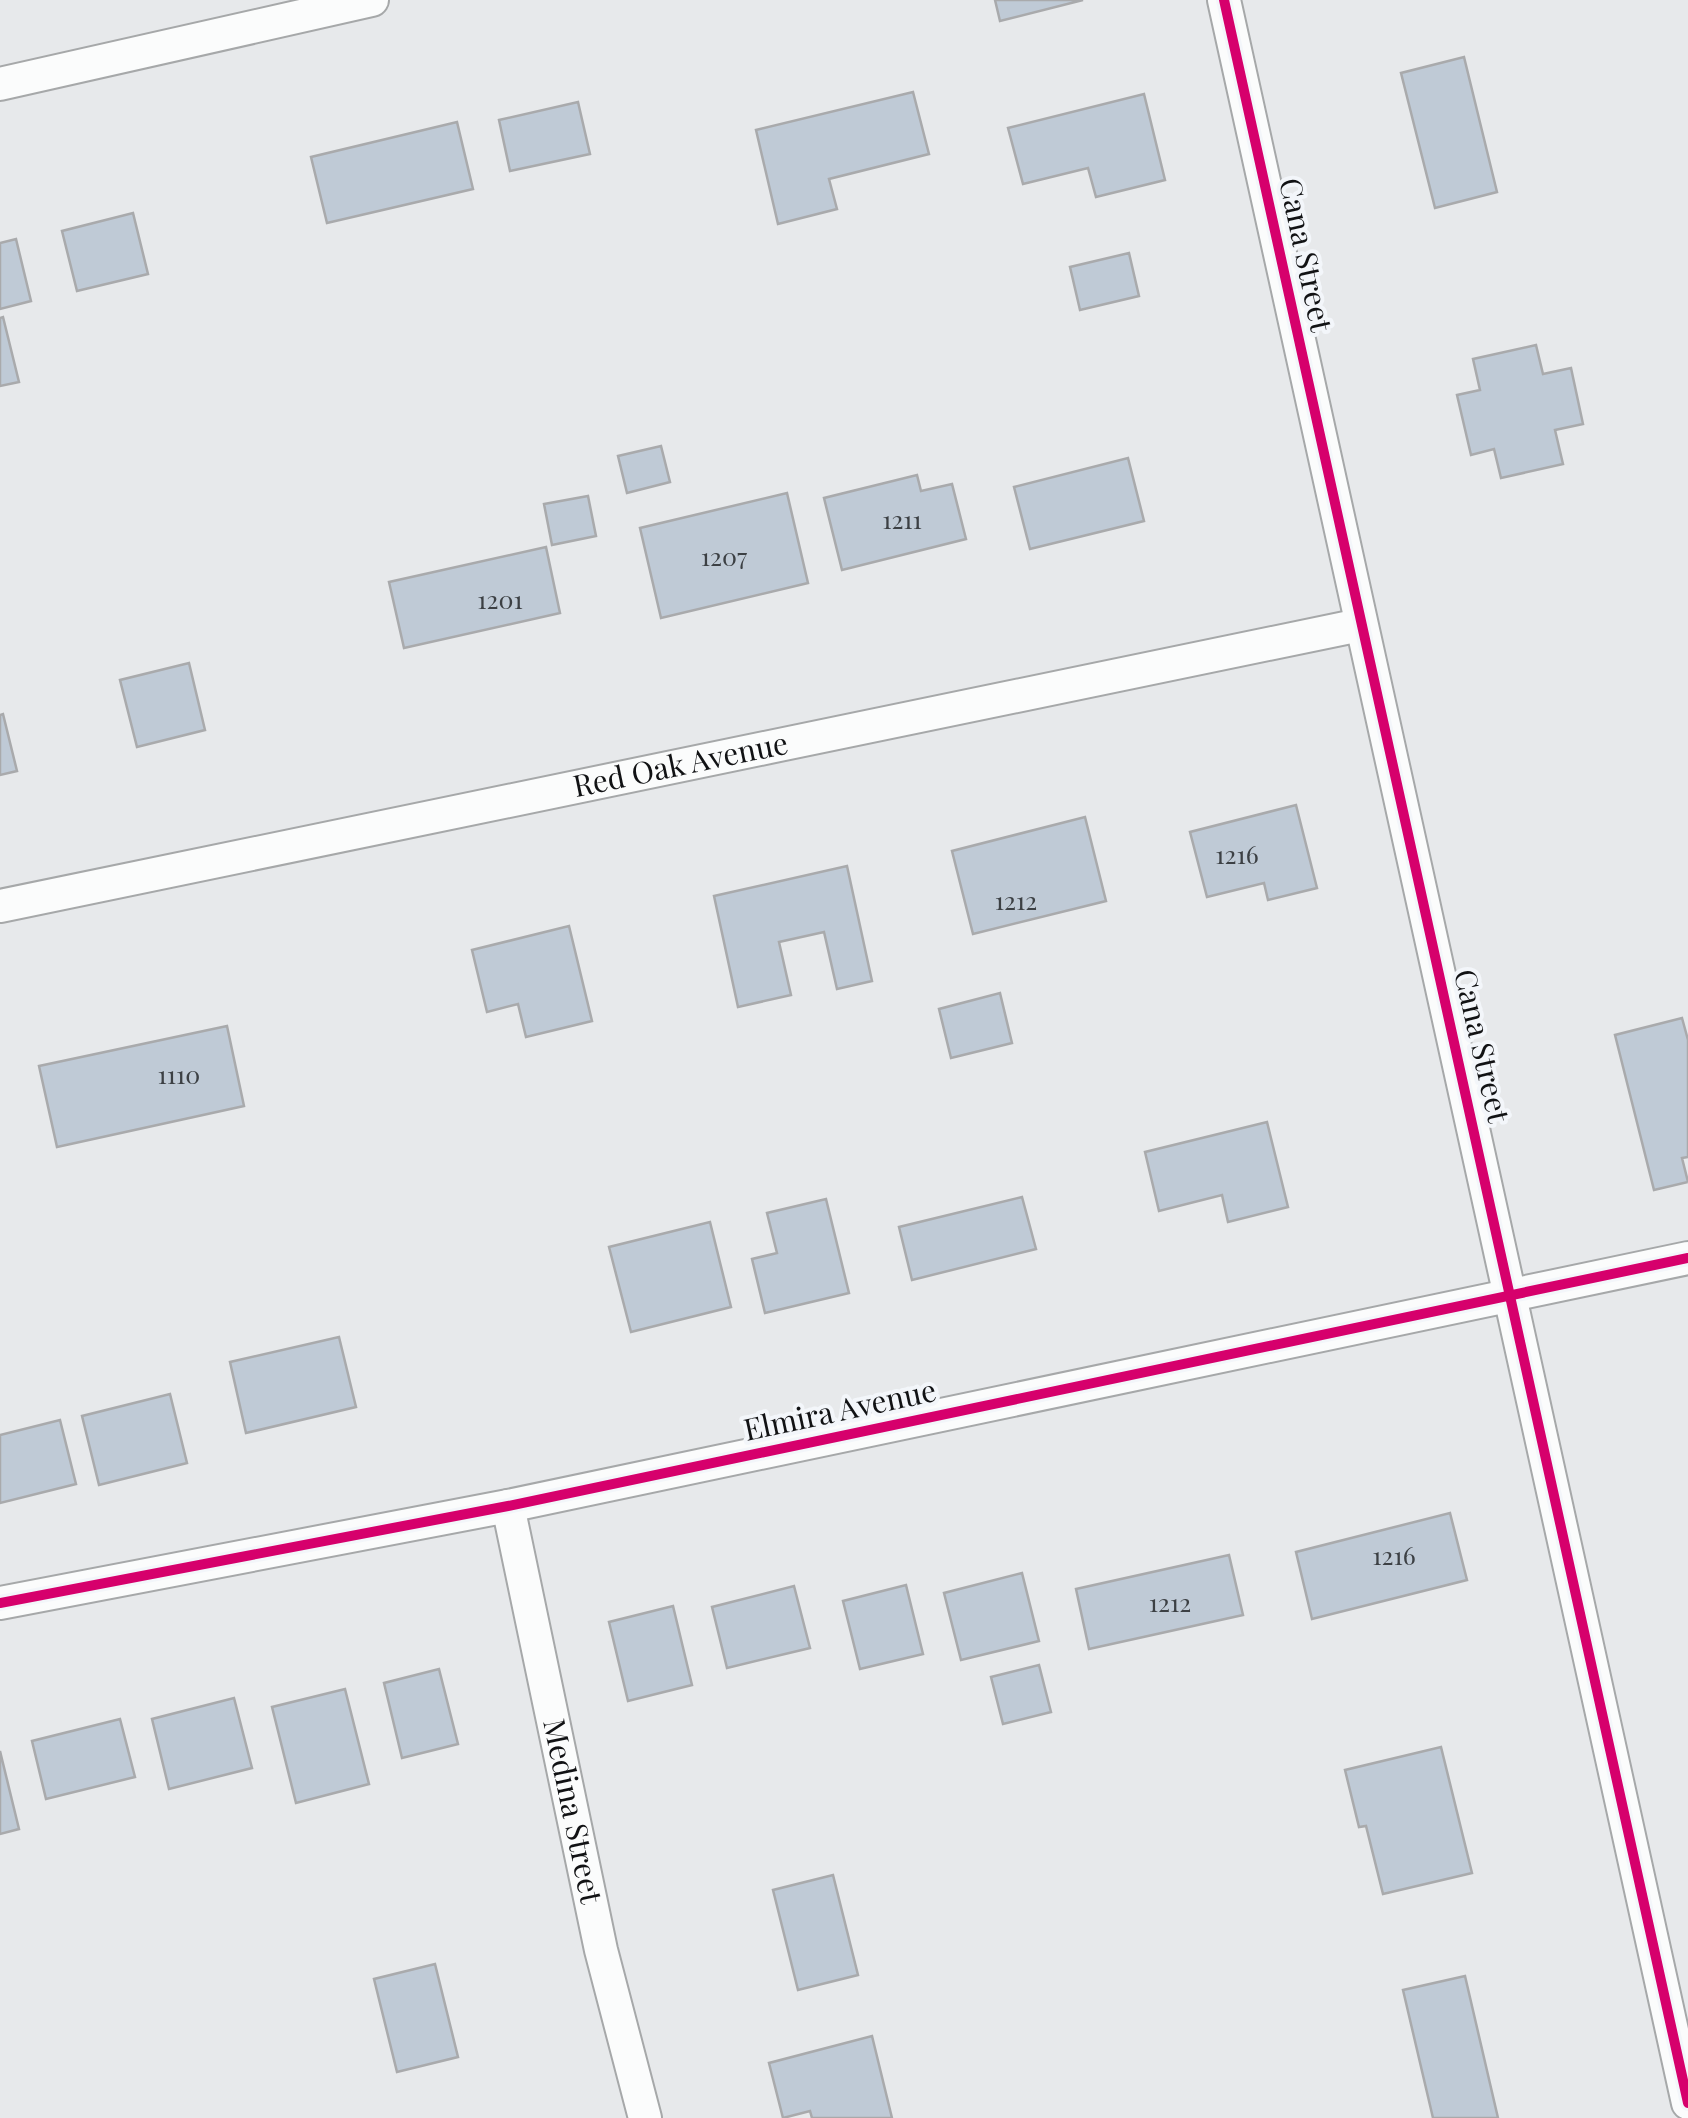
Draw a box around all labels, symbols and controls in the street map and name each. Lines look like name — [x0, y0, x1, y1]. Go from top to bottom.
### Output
street label: Cana Street — [1271, 174, 1343, 335]
house number: 1211 — [882, 502, 922, 535]
house number: 1207 — [701, 539, 747, 572]
house number: 1201 — [477, 582, 523, 615]
street label: Red Oak Avenue — [569, 722, 791, 805]
house number: 1216 — [1215, 837, 1259, 870]
house number: 1212 — [995, 883, 1037, 916]
street label: Cana Street — [1446, 965, 1520, 1126]
house number: 1110 — [158, 1057, 200, 1090]
street label: Elmira Avenue — [740, 1369, 939, 1449]
house number: 1216 — [1372, 1538, 1416, 1571]
house number: 1212 — [1149, 1585, 1191, 1618]
street label: Medina Street — [535, 1715, 613, 1907]

